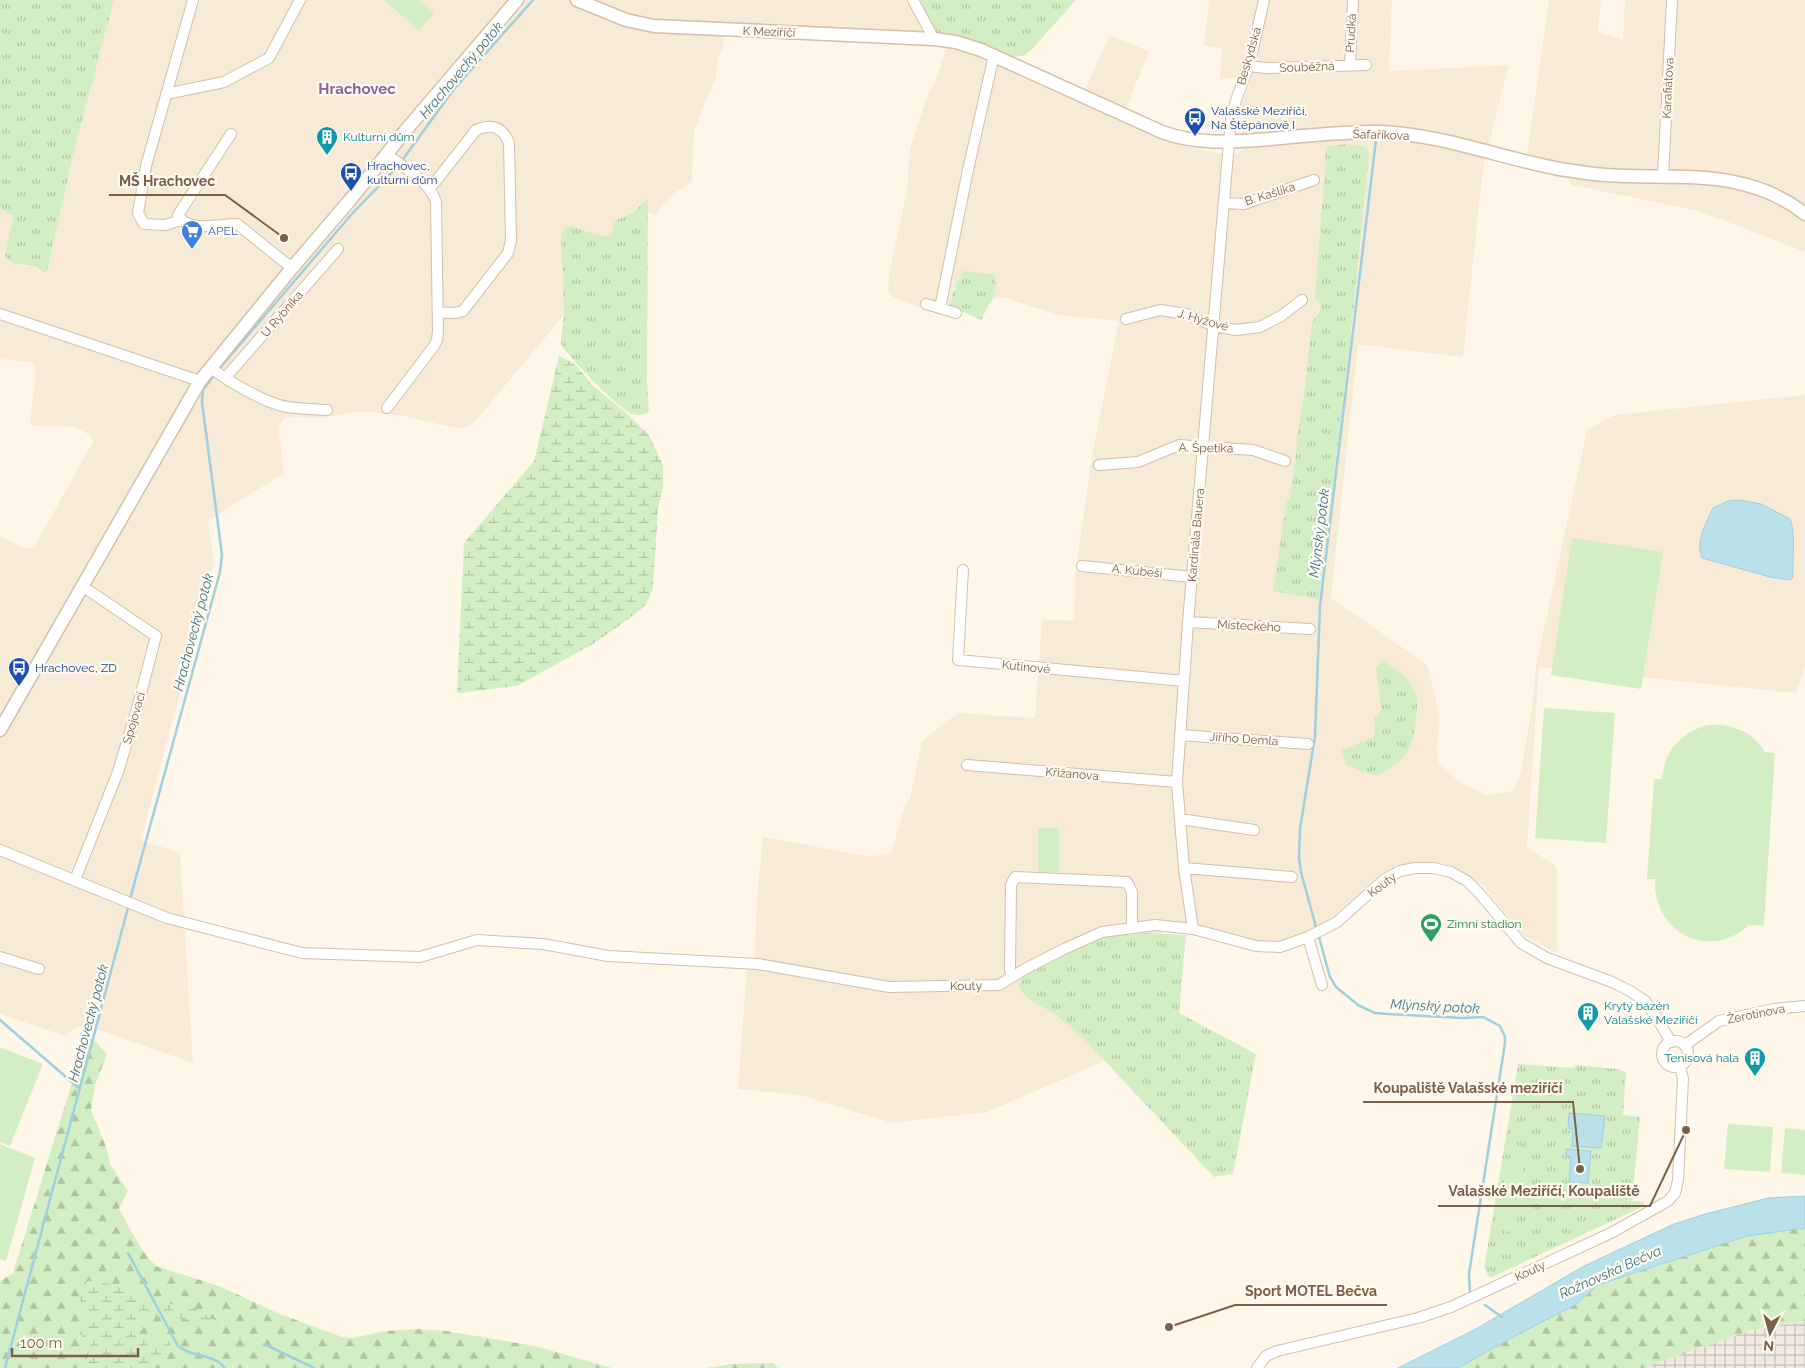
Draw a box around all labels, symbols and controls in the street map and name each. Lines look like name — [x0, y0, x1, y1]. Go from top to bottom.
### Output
street label: Prudká — [1343, 13, 1359, 53]
water label: Hrachovecký potok — [416, 18, 506, 121]
street label: K Meziříčí — [742, 24, 796, 40]
street label: Beskydská — [1234, 25, 1264, 87]
street label: Karafiátova — [1659, 57, 1677, 119]
street label: Souběžná — [1279, 59, 1335, 75]
district label: Hrachovec — [318, 80, 396, 98]
place label: Valašské Meziříčí, Na Štěpánově I — [1211, 104, 1307, 132]
bus stop icon: Valašské Meziříčí, Na Štěpánově I — [1183, 106, 1207, 137]
building icon: Kulturní dům — [315, 125, 339, 156]
street label: Šafaříkova — [1352, 127, 1410, 143]
place label: Kulturní dům — [343, 130, 415, 144]
place label: Hrachovec, kulturní dům — [367, 159, 437, 187]
bus stop icon: Hrachovec, kulturní dům — [339, 161, 363, 192]
callout: MŠ Hrachovec — [109, 166, 225, 195]
text: MŠ Hrachovec — [119, 172, 215, 189]
street label: B. Kašlíka — [1243, 180, 1297, 208]
supermarket icon: APEL — [180, 219, 204, 250]
place label: APEL — [208, 224, 238, 238]
street label: U Rybníka — [258, 288, 306, 340]
street label: J. Hýžové — [1176, 306, 1230, 334]
street label: A. Špetíka — [1179, 441, 1233, 455]
street label: Kardinála Bauera — [1185, 487, 1207, 583]
water label: Mlýnský potok — [1306, 487, 1332, 579]
street label: A. Kubeši — [1111, 561, 1163, 581]
water label: Hrachovecký potok — [170, 571, 217, 693]
street label: Místeckého — [1217, 617, 1281, 635]
bus stop icon: Hrachovec, ZD — [7, 656, 31, 687]
street label: Kutinové — [1001, 658, 1051, 676]
place label: Hrachovec, ZD — [35, 661, 117, 675]
street label: Spojovací — [120, 690, 148, 746]
street label: Jiřího Demla — [1209, 730, 1279, 748]
street label: Křižanova — [1045, 765, 1099, 783]
street label: Kouty — [1365, 869, 1399, 900]
sports icon: Zimní stadion — [1419, 912, 1443, 943]
place label: Zimní stadion — [1447, 917, 1521, 931]
water label: Hrachovecký potok — [65, 962, 112, 1084]
street label: Kouty — [950, 979, 983, 993]
water label: Mlýnský potok — [1390, 996, 1481, 1016]
place label: Krytý bazén Valašské Meziříčí — [1604, 999, 1698, 1027]
building icon: Krytý bazén Valašské Meziříčí — [1576, 1001, 1600, 1032]
street label: Žerotínova — [1726, 1002, 1786, 1026]
building icon: Tenisová hala — [1743, 1046, 1767, 1077]
place label: Tenisová hala — [1664, 1051, 1739, 1065]
callout: Koupaliště Valašské meziříčí — [1363, 1073, 1573, 1102]
text: Koupaliště Valašské meziříčí — [1374, 1080, 1563, 1096]
callout: Valašské Meziříčí, Koupaliště — [1438, 1177, 1650, 1206]
text: Valašské Meziříčí, Koupaliště — [1448, 1183, 1640, 1199]
water label: Rožnovská Bečva — [1556, 1242, 1664, 1302]
street label: Kouty — [1512, 1258, 1548, 1284]
callout: Sport MOTEL Bečva — [1235, 1276, 1387, 1305]
text: Sport MOTEL Bečva — [1245, 1283, 1377, 1299]
north arrow — [1745, 1308, 1795, 1358]
scale bar — [12, 1326, 139, 1358]
text: 100 m — [20, 1334, 62, 1352]
text: N — [1762, 1337, 1775, 1354]

